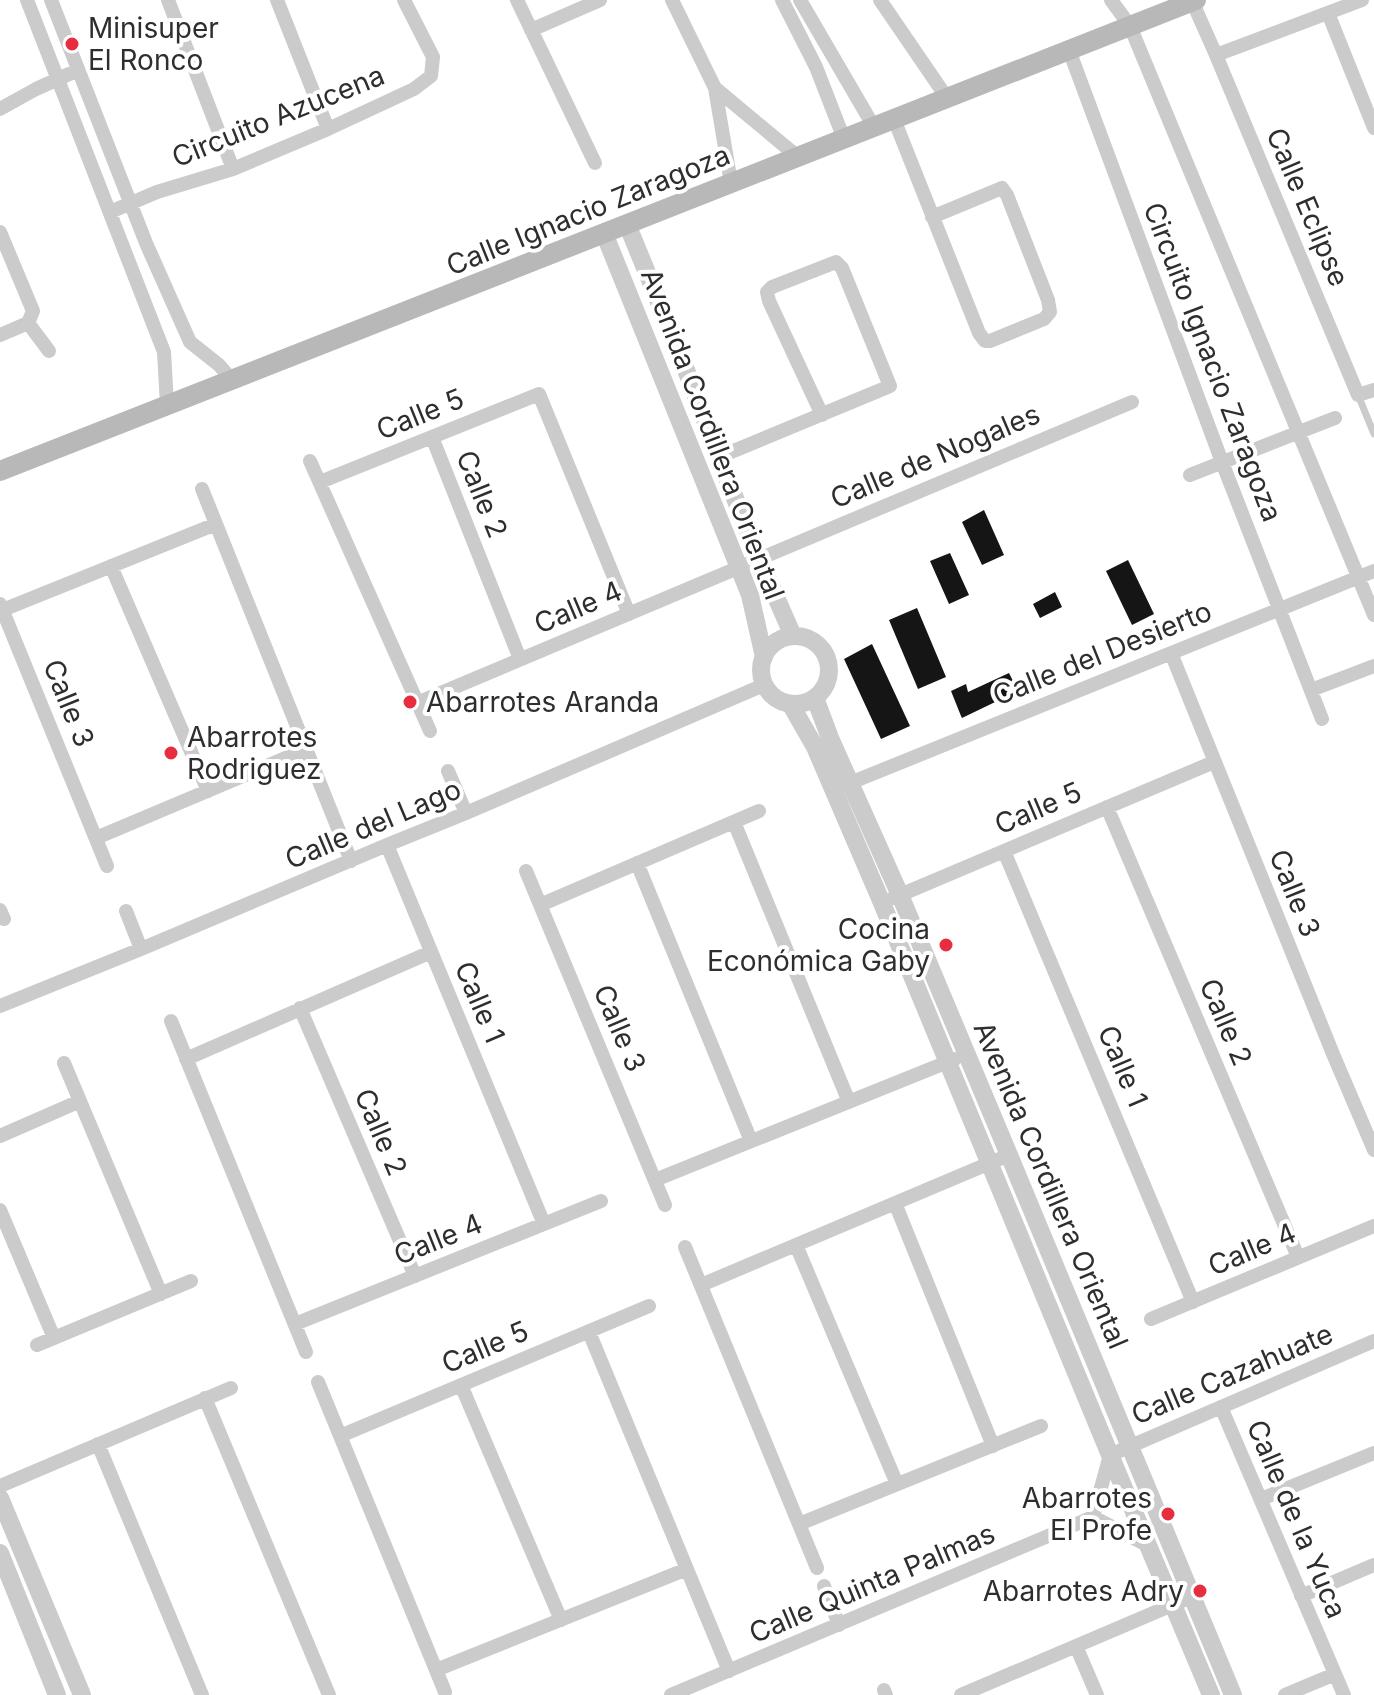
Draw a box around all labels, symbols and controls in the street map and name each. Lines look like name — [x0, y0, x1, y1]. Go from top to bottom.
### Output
place label: Minisuper El Ronco — [88, 11, 219, 77]
marker: Minisuper El Ronco — [63, 35, 81, 53]
street label: Circuito Azucena — [167, 58, 389, 174]
street label: Calle Eclipse — [1259, 123, 1357, 291]
street label: Calle Ignacio Zaragoza — [441, 138, 735, 282]
street label: Circuito Ignacio Zaragoza — [1136, 198, 1290, 526]
street label: Avenida Cordillera Oriental — [634, 264, 792, 604]
street label: Calle 5 — [371, 381, 469, 447]
street label: Calle de Nogales — [825, 397, 1045, 515]
street label: Calle 2 — [449, 445, 515, 543]
street label: Calle 4 — [529, 573, 627, 641]
street label: Calle del Desierto — [988, 594, 1216, 712]
street label: Calle 3 — [36, 654, 102, 752]
place label: Abarrotes Aranda — [426, 685, 659, 719]
marker: Abarrotes Aranda — [401, 693, 419, 711]
place label: Abarrotes Rodriguez — [187, 720, 321, 786]
marker: Abarrotes Rodriguez — [162, 744, 180, 762]
street label: Calle del Lago — [280, 772, 466, 876]
street label: Calle 5 — [989, 775, 1087, 841]
street label: Calle 3 — [1262, 844, 1328, 942]
place label: Cocina Económica Gaby — [707, 912, 930, 978]
marker: Cocina Económica Gaby — [937, 936, 955, 954]
street label: Calle 1 — [448, 956, 512, 1048]
street label: Calle 2 — [1193, 973, 1259, 1071]
street label: Calle 3 — [587, 979, 653, 1077]
street label: Avenida Cordillera Oriental — [967, 1016, 1135, 1354]
street label: Calle 1 — [1091, 1020, 1155, 1112]
street label: Calle 2 — [348, 1083, 414, 1181]
street label: Calle 4 — [389, 1206, 487, 1272]
street label: Calle 4 — [1203, 1215, 1301, 1283]
street label: Calle 5 — [436, 1314, 534, 1380]
street label: Calle Cazahuate — [1126, 1316, 1338, 1432]
street label: Calle de la Yuca — [1240, 1415, 1354, 1623]
place label: Abarrotes El Profe — [1022, 1481, 1152, 1547]
marker: Abarrotes El Profe — [1159, 1505, 1177, 1523]
street label: Calle Quinta Palmas — [744, 1516, 1000, 1650]
place label: Abarrotes Adry — [983, 1574, 1184, 1608]
marker: Abarrotes Adry — [1191, 1582, 1209, 1600]

